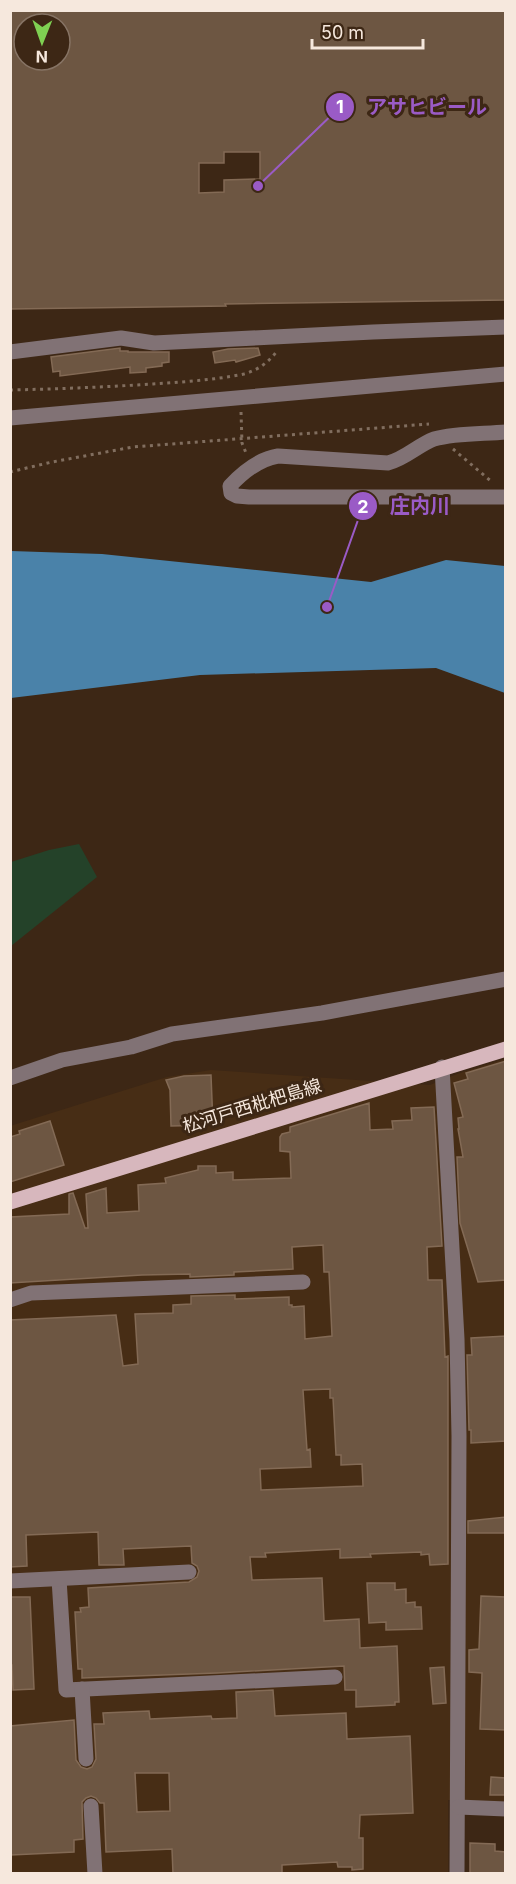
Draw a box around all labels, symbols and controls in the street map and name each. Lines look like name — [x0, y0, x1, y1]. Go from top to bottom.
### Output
north arrow — [12, 12, 72, 72]
scale bar — [312, 12, 423, 50]
text: 50 m — [321, 22, 364, 43]
text: N — [35, 47, 48, 67]
callout: アサヒビール — [325, 88, 499, 126]
text: アサヒビール — [367, 95, 487, 119]
text: 1 — [336, 96, 344, 117]
callout: 庄内川 — [348, 487, 462, 525]
text: 庄内川 — [390, 494, 450, 518]
text: 2 — [357, 496, 369, 517]
street label: 松河戸西枇杷島線 — [180, 1074, 324, 1137]

